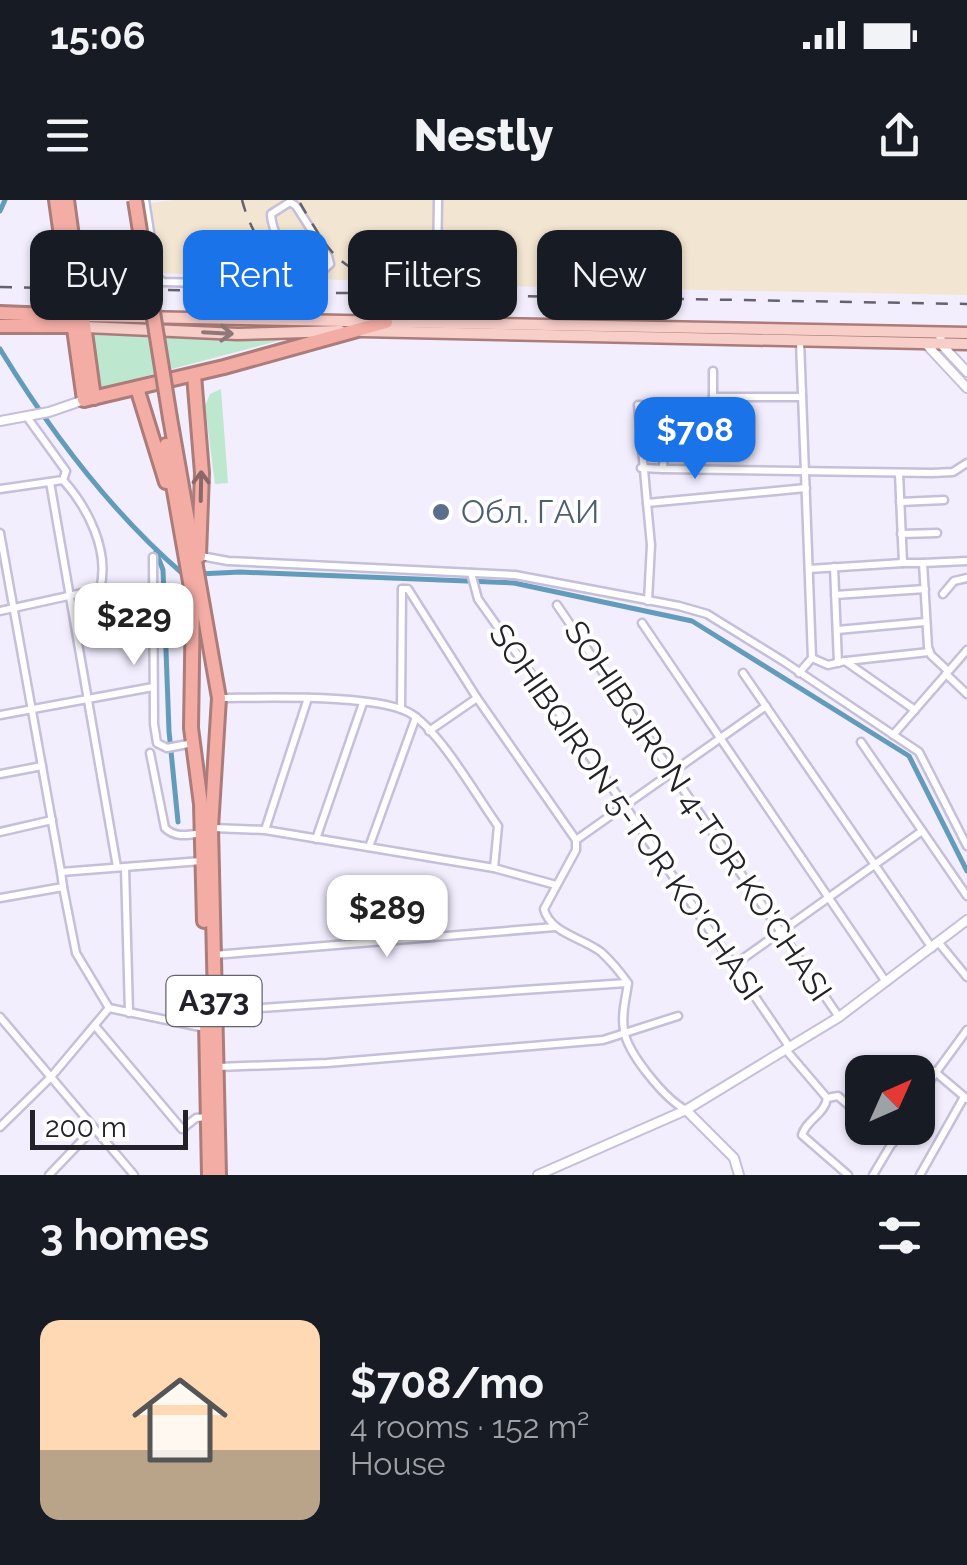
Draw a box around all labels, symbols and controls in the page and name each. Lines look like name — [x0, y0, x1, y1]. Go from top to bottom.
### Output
text: 15:06 — [50, 13, 146, 58]
icon: menu — [40, 108, 95, 163]
icon: share — [872, 108, 927, 163]
text: Nestly — [414, 109, 553, 162]
chip: Buy — [30, 230, 163, 320]
chip: Rent — [183, 230, 328, 320]
chip: Filters — [348, 230, 517, 320]
chip: New — [537, 230, 682, 320]
one-way arrow — [202, 323, 234, 342]
pin: $708 — [636, 397, 754, 482]
text: $708 — [656, 411, 734, 448]
one-way arrow — [192, 470, 211, 502]
place label: Обл. ГАИ — [461, 493, 599, 530]
marker: Обл. ГАИ — [430, 501, 452, 523]
pin: $229 — [75, 583, 193, 668]
text: $229 — [96, 597, 172, 634]
street label: SOHIBQIRON 4-TOR KO'CHASI — [557, 614, 840, 1008]
street label: SOHIBQIRON 5-TOR KO'CHASI — [482, 617, 771, 1007]
pin: $289 — [328, 875, 446, 960]
text: $289 — [349, 889, 425, 926]
road number: A373 — [166, 976, 262, 1026]
north arrow — [845, 1055, 935, 1145]
map controls — [845, 1055, 935, 1145]
scale bar — [30, 1105, 188, 1150]
text: 200 m — [45, 1111, 127, 1144]
icon: filters — [872, 1208, 927, 1263]
text: 3 homes — [40, 1211, 209, 1260]
text: $708/mo — [350, 1359, 544, 1408]
icon: home — [120, 1360, 240, 1480]
text: 4 rooms · 152 m² — [350, 1408, 589, 1445]
text: House — [350, 1445, 446, 1482]

